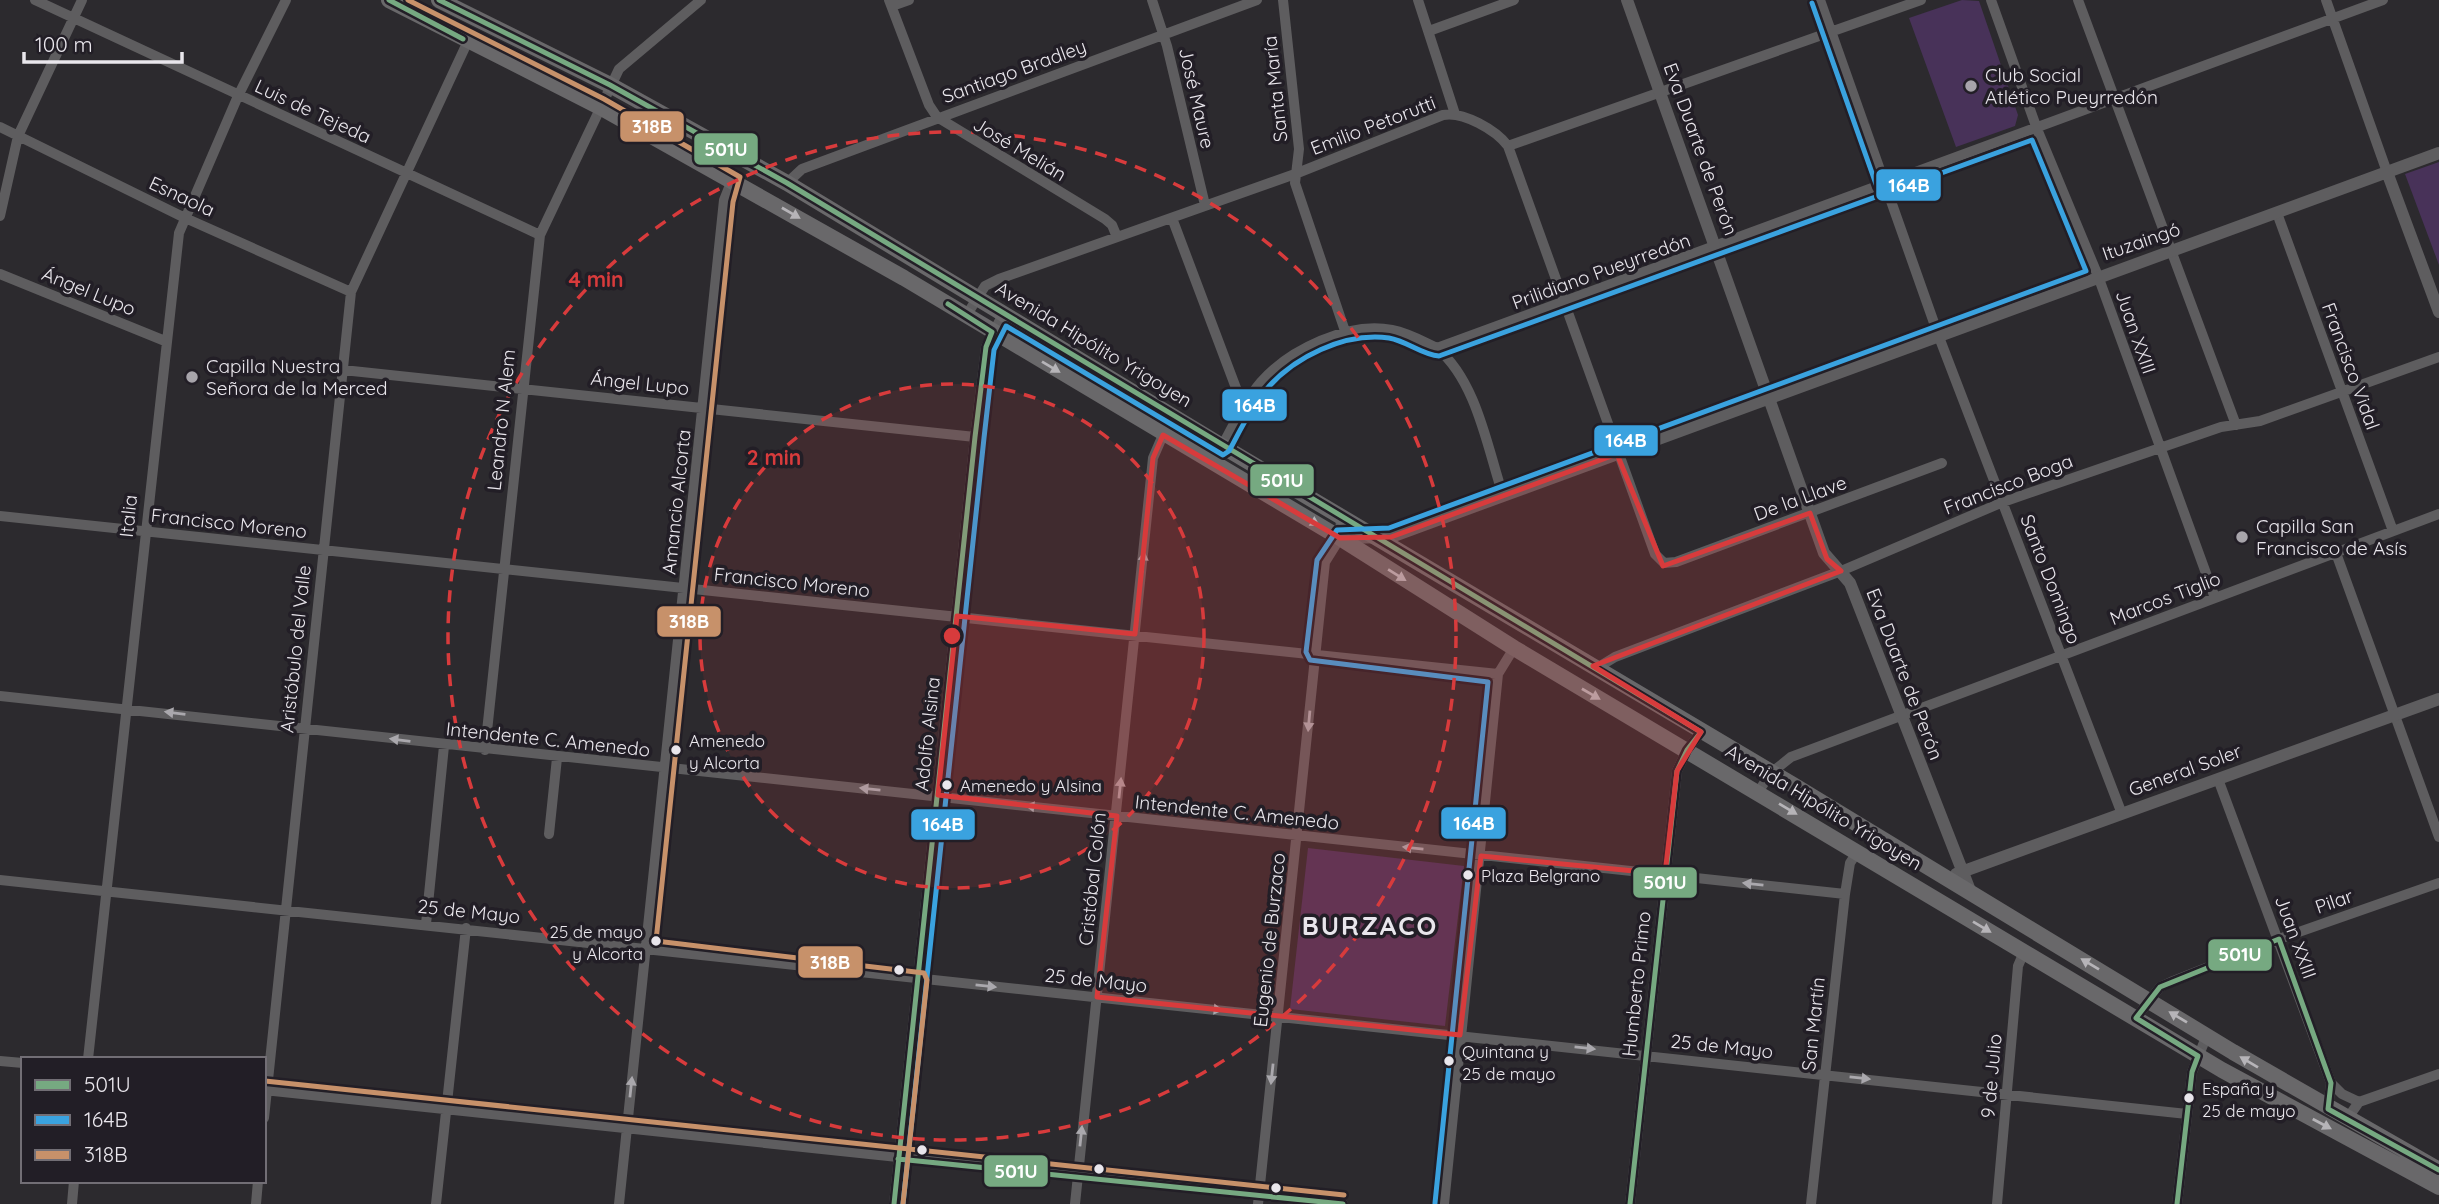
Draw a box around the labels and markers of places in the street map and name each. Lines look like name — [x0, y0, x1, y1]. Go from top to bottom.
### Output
place label: Club Social Atlético Pueyrredón — [1985, 63, 2158, 109]
marker: Club Social Atlético Pueyrredón — [1963, 78, 1979, 94]
place label: Capilla Nuestra Señora de la Merced — [206, 354, 388, 400]
marker: Capilla Nuestra Señora de la Merced — [184, 369, 200, 385]
place label: Capilla San Francisco de Asís — [2256, 514, 2407, 560]
marker: Capilla San Francisco de Asís — [2234, 529, 2250, 545]
centre of rings — [940, 624, 964, 648]
place label: Amenedo y Alcorta — [689, 730, 765, 773]
marker: Amenedo y Alcorta — [669, 743, 683, 757]
place label: Amenedo y Alsina — [960, 775, 1102, 796]
marker: Amenedo y Alsina — [940, 778, 954, 792]
place label: Plaza Belgrano — [1481, 865, 1600, 886]
marker: Plaza Belgrano — [1461, 868, 1475, 882]
place label: 25 de mayo y Alcorta — [549, 921, 643, 964]
marker: 25 de mayo y Alcorta — [649, 934, 663, 948]
unlabelled marker — [892, 963, 906, 977]
place label: Quintana y 25 de mayo — [1462, 1041, 1556, 1084]
marker: Quintana y 25 de mayo — [1442, 1054, 1456, 1068]
place label: España y 25 de mayo — [2202, 1078, 2296, 1121]
marker: España y 25 de mayo — [2182, 1091, 2196, 1105]
unlabelled marker — [915, 1143, 929, 1157]
unlabelled marker — [1092, 1162, 1106, 1176]
unlabelled marker — [1269, 1181, 1283, 1195]

